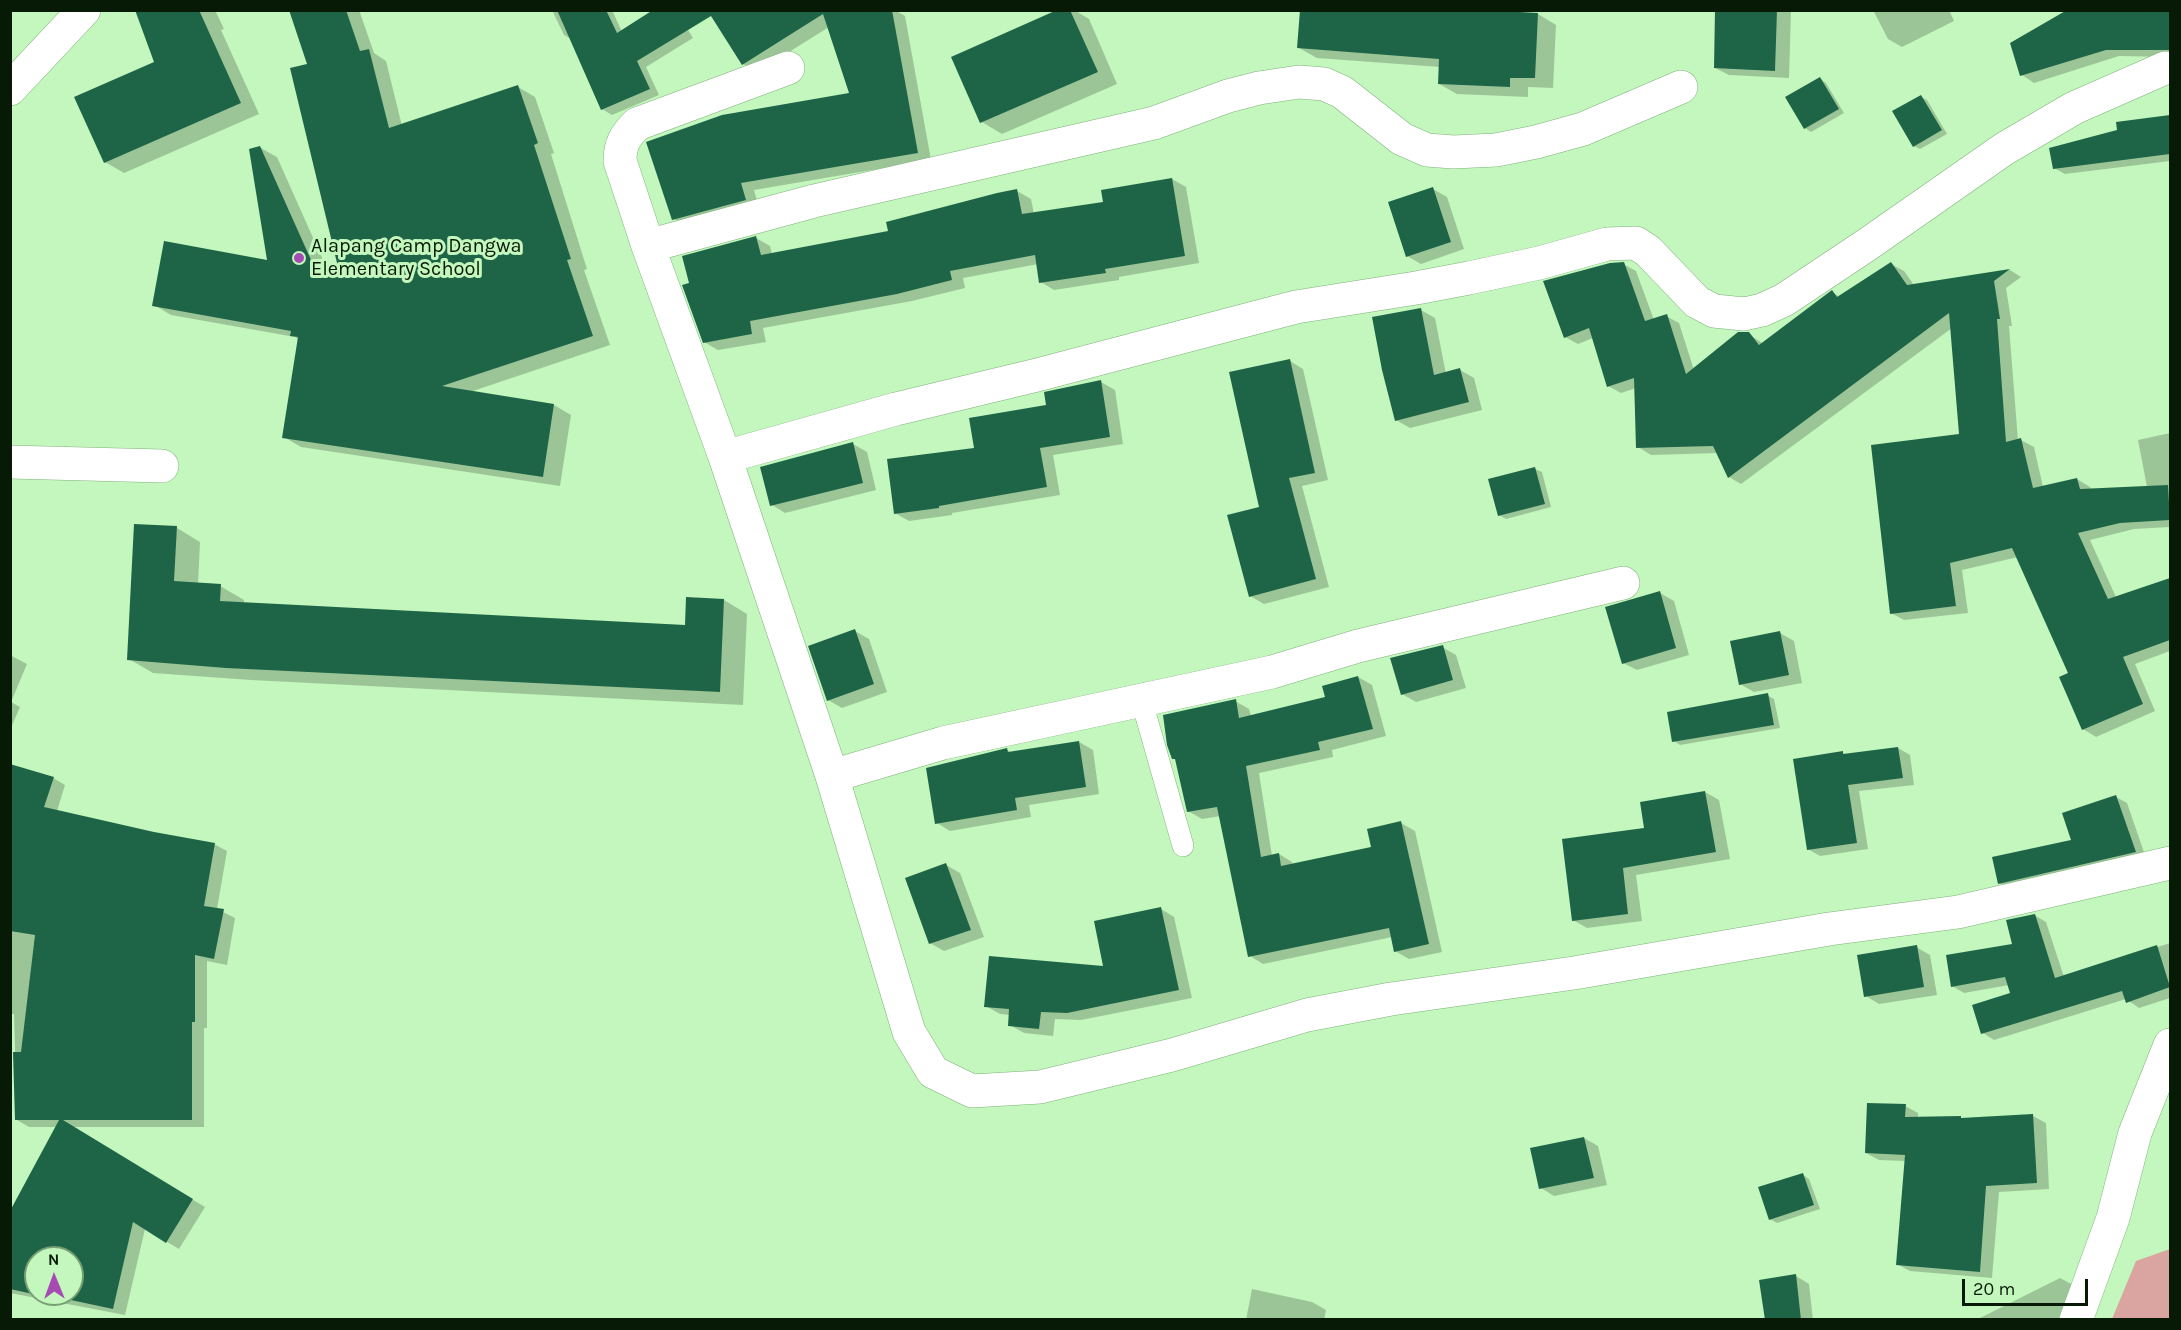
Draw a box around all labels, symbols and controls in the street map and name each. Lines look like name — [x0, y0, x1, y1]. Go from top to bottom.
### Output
place label: Alapang Camp Dangwa Elementary School — [311, 234, 521, 281]
marker: Alapang Camp Dangwa Elementary School — [292, 251, 306, 265]
north arrow — [24, 1246, 84, 1306]
text: N — [48, 1250, 60, 1269]
scale bar — [1965, 1267, 2091, 1305]
text: 20 m — [1973, 1278, 2015, 1300]

